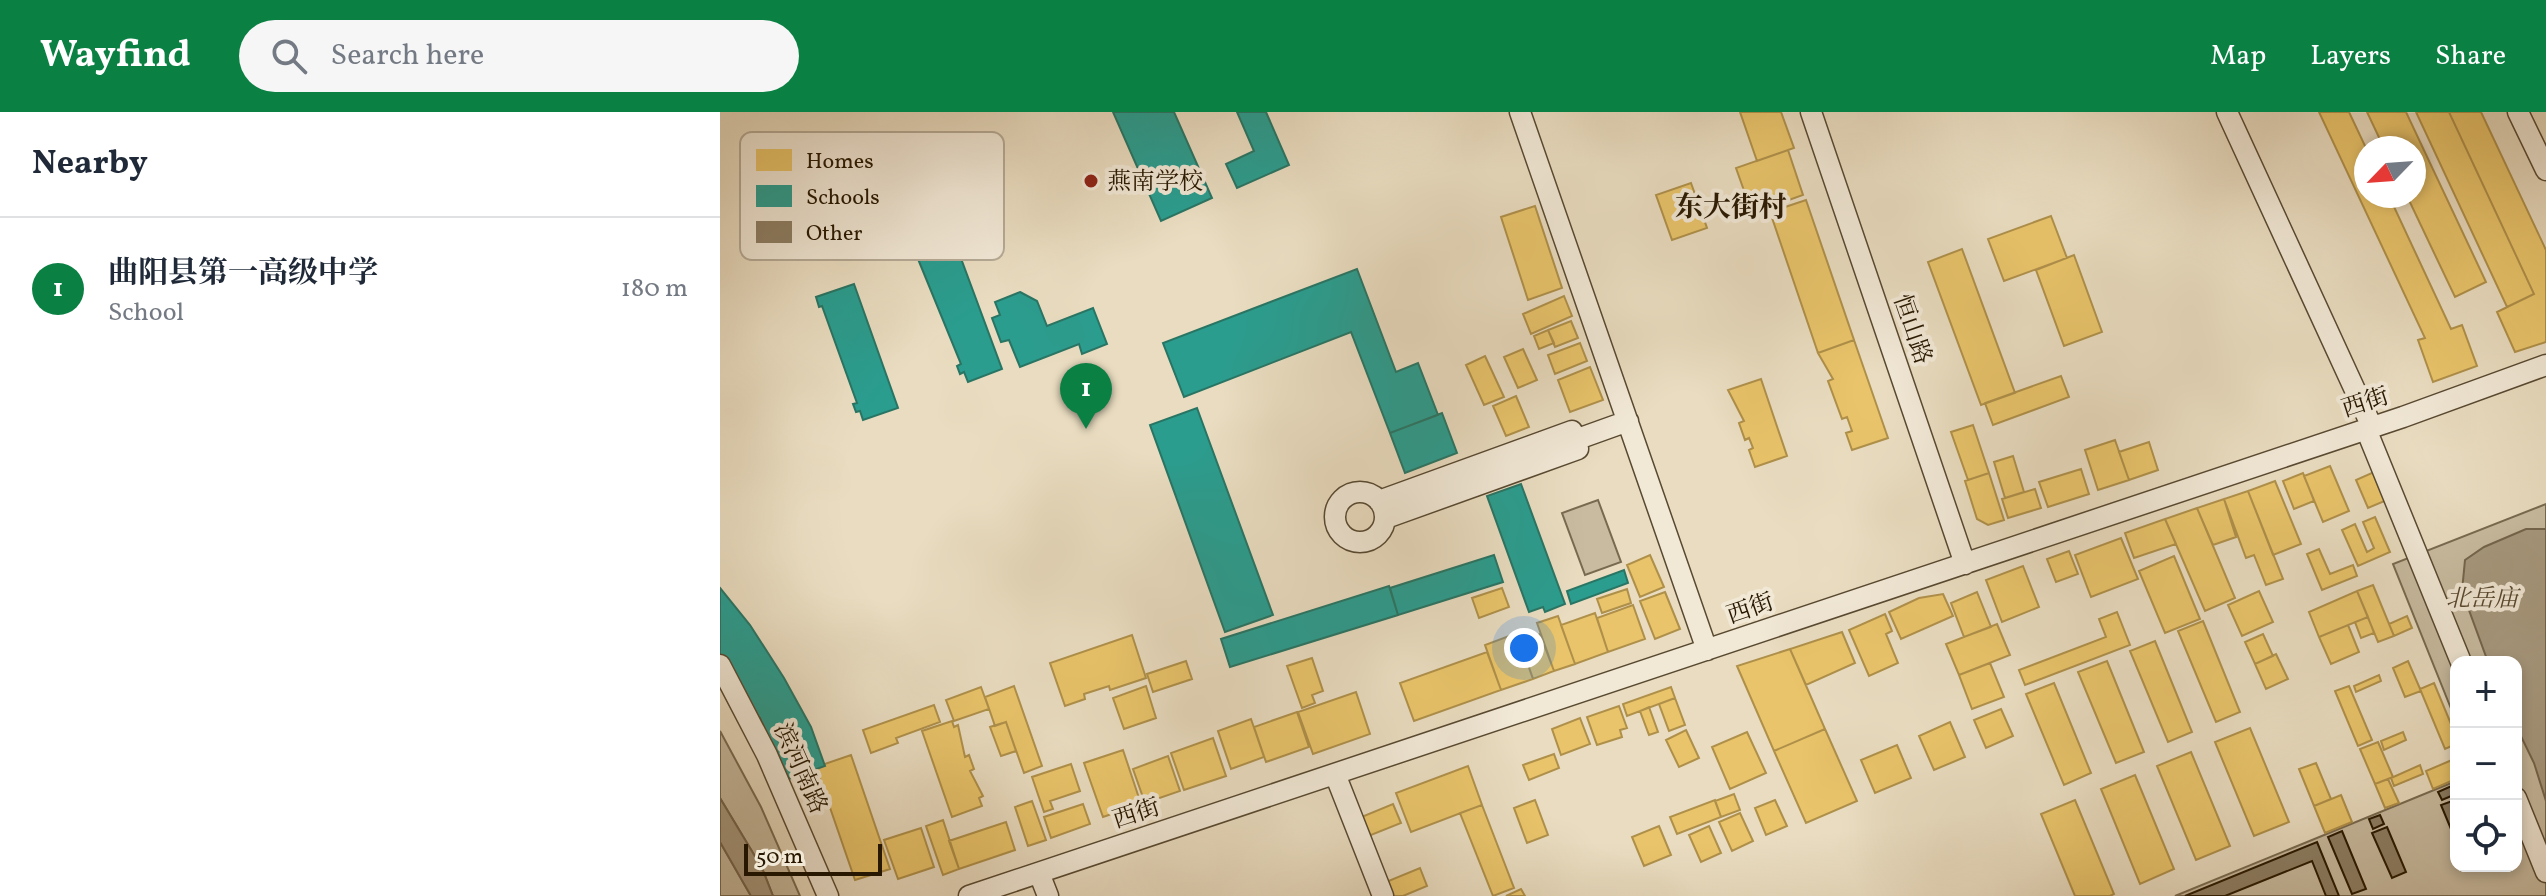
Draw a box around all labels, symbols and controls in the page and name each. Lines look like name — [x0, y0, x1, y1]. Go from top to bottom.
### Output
search box — [239, 20, 799, 92]
text: Wayfind — [40, 30, 191, 83]
icon: search — [267, 34, 311, 78]
text: Search here — [331, 35, 484, 77]
text: Map — [2210, 37, 2266, 76]
text: Layers — [2310, 37, 2391, 76]
text: Share — [2435, 37, 2506, 76]
legend — [740, 132, 1004, 260]
north arrow — [2354, 136, 2426, 208]
text: Nearby — [32, 141, 148, 188]
text: Homes — [806, 147, 874, 178]
place label: 燕南学校 — [1107, 166, 1203, 200]
marker: 燕南学校 — [1082, 172, 1100, 190]
text: Schools — [806, 183, 880, 214]
district label: 东大街村 — [1675, 189, 1787, 228]
text: Other — [806, 219, 863, 250]
text: 曲阳县第一高级中学 — [108, 253, 378, 295]
text: 1 — [53, 271, 63, 307]
text: 180 m — [621, 271, 688, 307]
street label: 恒山路 — [1883, 290, 1939, 369]
text: School — [108, 295, 184, 331]
pin: 1 — [1060, 363, 1112, 429]
street label: 西街 — [2338, 380, 2394, 427]
park label: 北岳庙 — [2446, 583, 2522, 617]
street label: 西街 — [1722, 586, 1779, 634]
your location — [1504, 628, 1544, 668]
map controls — [2450, 656, 2522, 872]
button: + — [2450, 656, 2522, 728]
street label: 滨河南路 — [764, 718, 834, 820]
button: − — [2450, 728, 2522, 800]
street label: 西街 — [1109, 791, 1165, 838]
button: locate — [2450, 800, 2522, 872]
scale bar — [744, 840, 882, 876]
text: 50 m — [756, 842, 803, 873]

